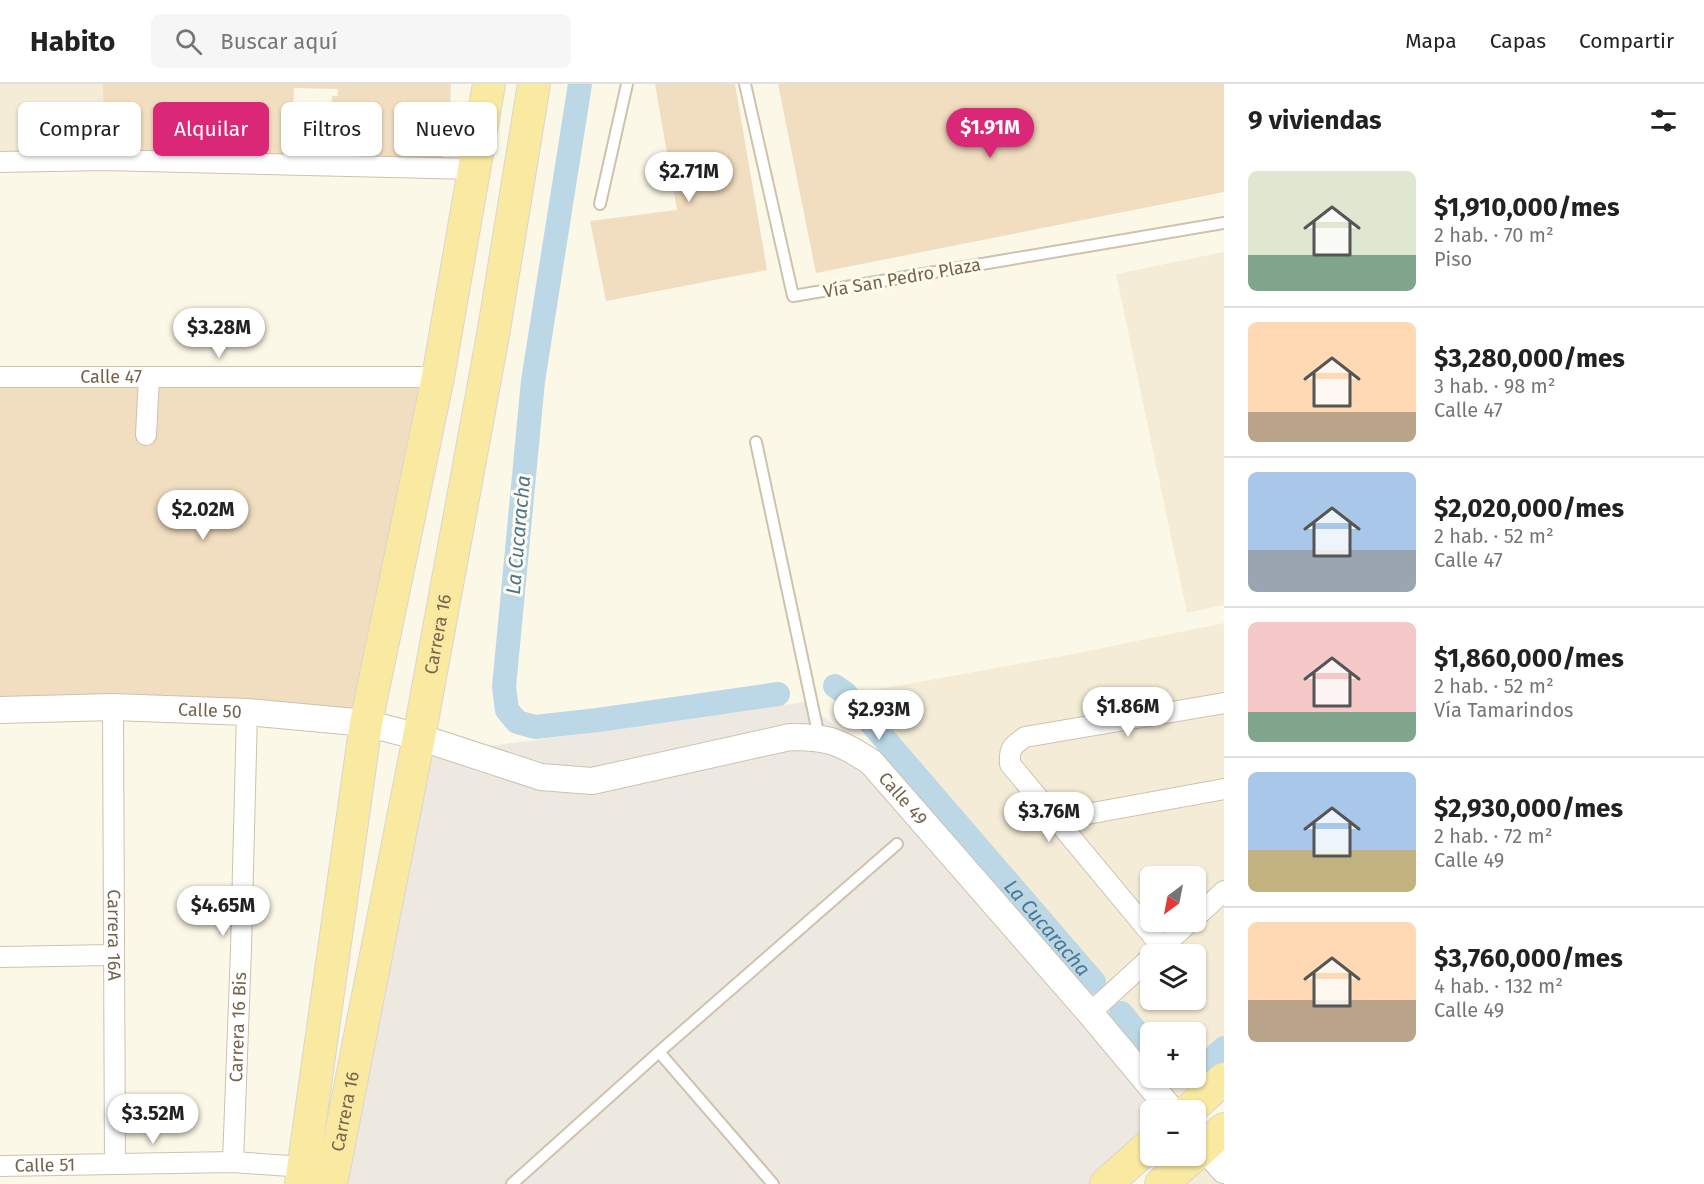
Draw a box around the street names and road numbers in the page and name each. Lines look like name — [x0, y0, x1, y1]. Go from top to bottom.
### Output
street label: Vía San Pedro Plaza — [822, 253, 982, 303]
street label: Calle 47 — [80, 366, 142, 388]
street label: Carrera 16 — [420, 592, 456, 676]
street label: Calle 50 — [178, 698, 242, 723]
street label: Calle 49 — [874, 768, 932, 830]
street label: Carrera 16A — [103, 889, 125, 981]
street label: Carrera 16 Bis — [225, 972, 251, 1083]
street label: Carrera 16 — [327, 1069, 364, 1153]
street label: Calle 51 — [15, 1154, 75, 1177]

